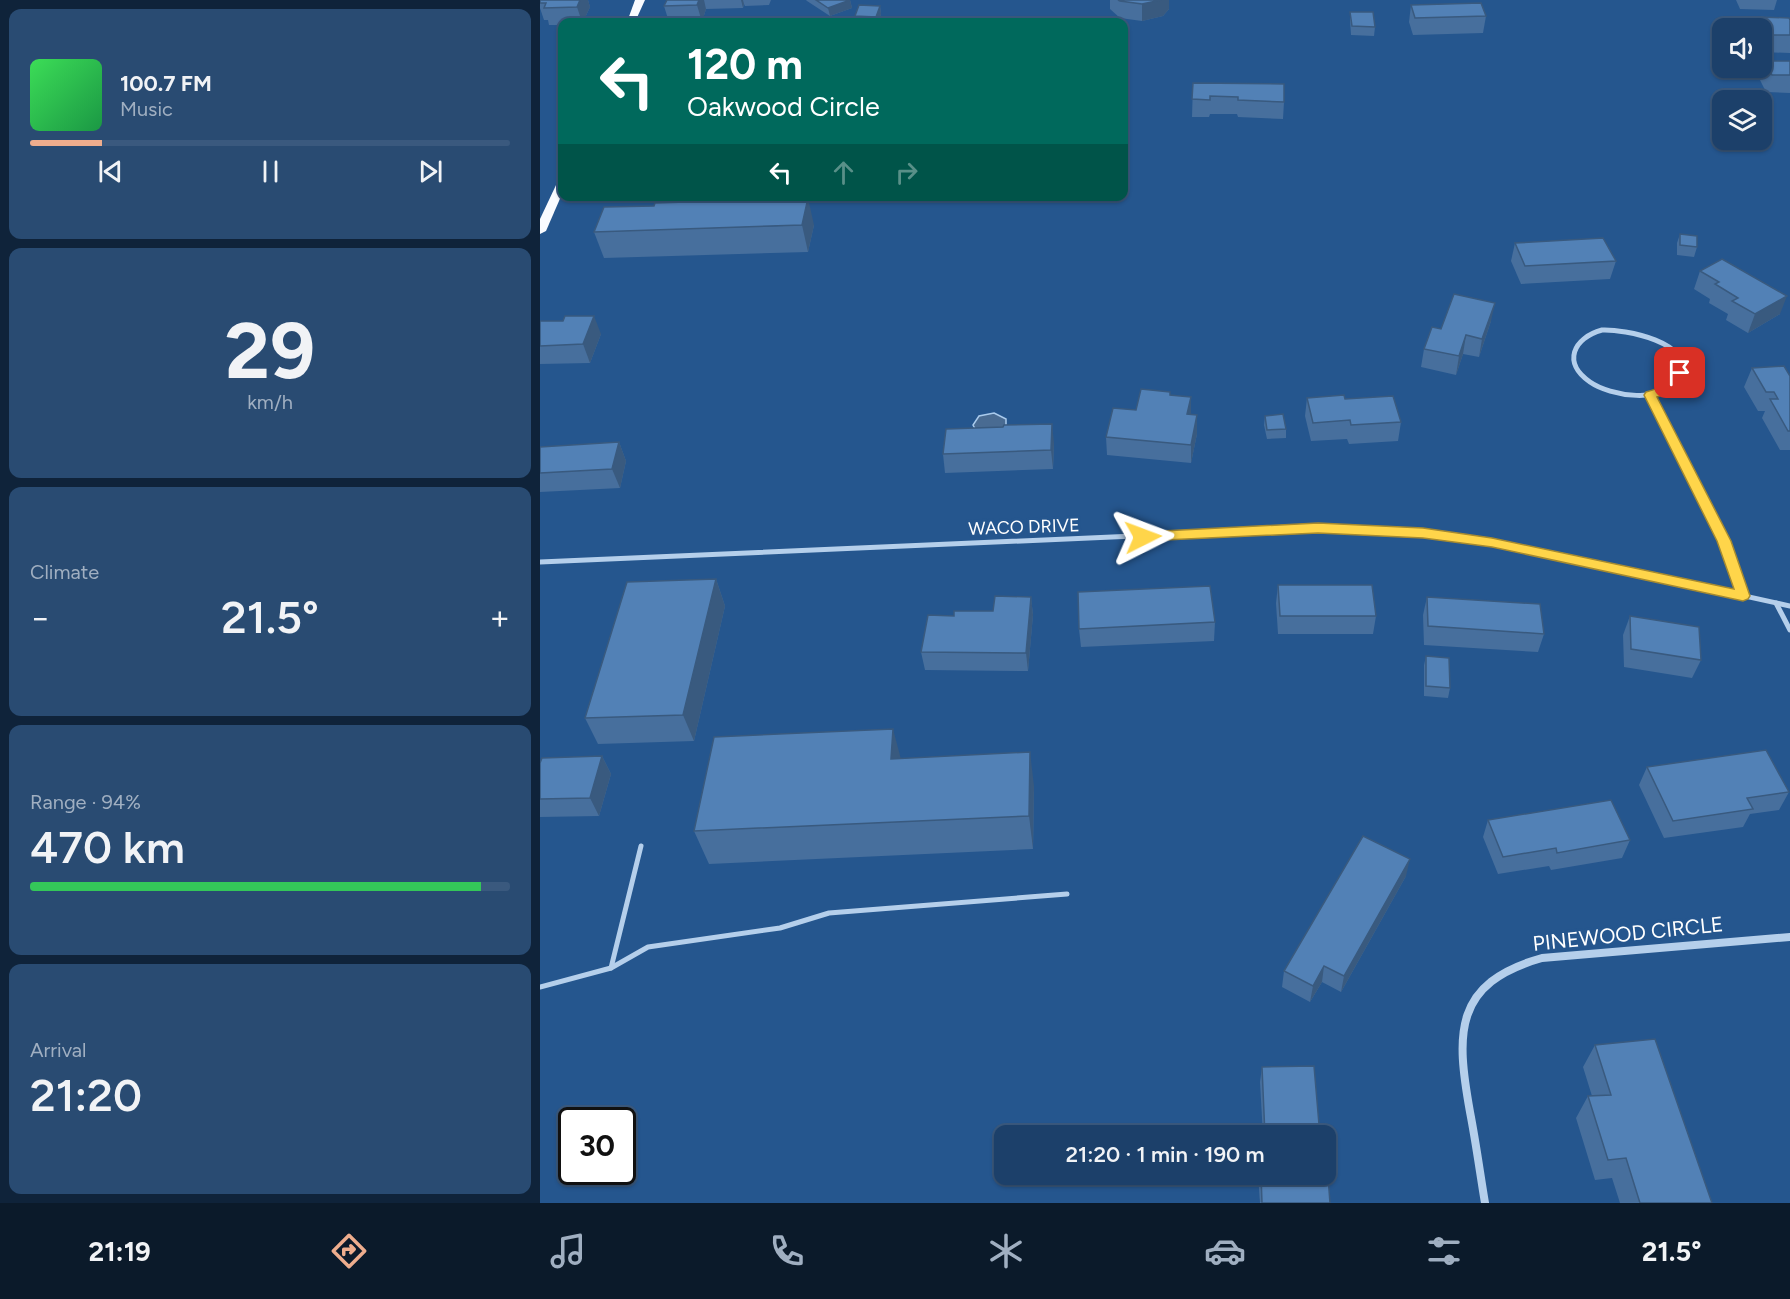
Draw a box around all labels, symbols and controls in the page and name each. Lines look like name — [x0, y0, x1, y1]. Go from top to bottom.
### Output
map controls — [1712, 18, 1772, 150]
button: sound — [1712, 18, 1772, 78]
text: 120 m — [687, 39, 803, 90]
icon: left — [588, 42, 666, 120]
text: 100.7 FM — [120, 70, 212, 97]
text: Oakwood Circle — [687, 90, 880, 123]
button: layers — [1712, 90, 1772, 150]
text: Music — [120, 97, 173, 121]
icon: previous — [94, 155, 127, 188]
icon: pause — [254, 155, 287, 188]
icon: next — [414, 155, 447, 188]
icon: left — [764, 156, 797, 189]
icon: ahead — [827, 156, 860, 189]
icon: right — [890, 156, 923, 189]
text: 29 — [225, 304, 315, 398]
pin — [1654, 347, 1705, 398]
icon: arrive — [1663, 356, 1696, 389]
text: km/h — [247, 390, 293, 414]
position arrow — [1111, 505, 1175, 569]
street label: WACO DRIVE — [968, 514, 1080, 540]
text: Climate — [30, 560, 99, 584]
text: 21.5° — [221, 590, 319, 644]
text: − — [30, 598, 51, 637]
text: + — [489, 598, 510, 637]
text: Range · 94% — [30, 790, 141, 814]
text: 470 km — [30, 820, 185, 874]
street label: PINEWOOD CIRCLE — [1531, 911, 1724, 956]
text: Arrival — [30, 1038, 86, 1062]
text: 21:20 — [30, 1068, 142, 1122]
speed limit sign: 30 — [558, 1107, 636, 1185]
text: 21:20 · 1 min · 190 m — [1065, 1141, 1265, 1168]
icon: directions — [328, 1230, 370, 1272]
icon: music — [547, 1230, 589, 1272]
icon: phone — [766, 1230, 808, 1272]
icon: climate — [985, 1230, 1027, 1272]
icon: car — [1204, 1230, 1246, 1272]
icon: filters — [1423, 1230, 1465, 1272]
text: 21:19 — [89, 1235, 151, 1268]
text: 21.5° — [1642, 1235, 1701, 1268]

